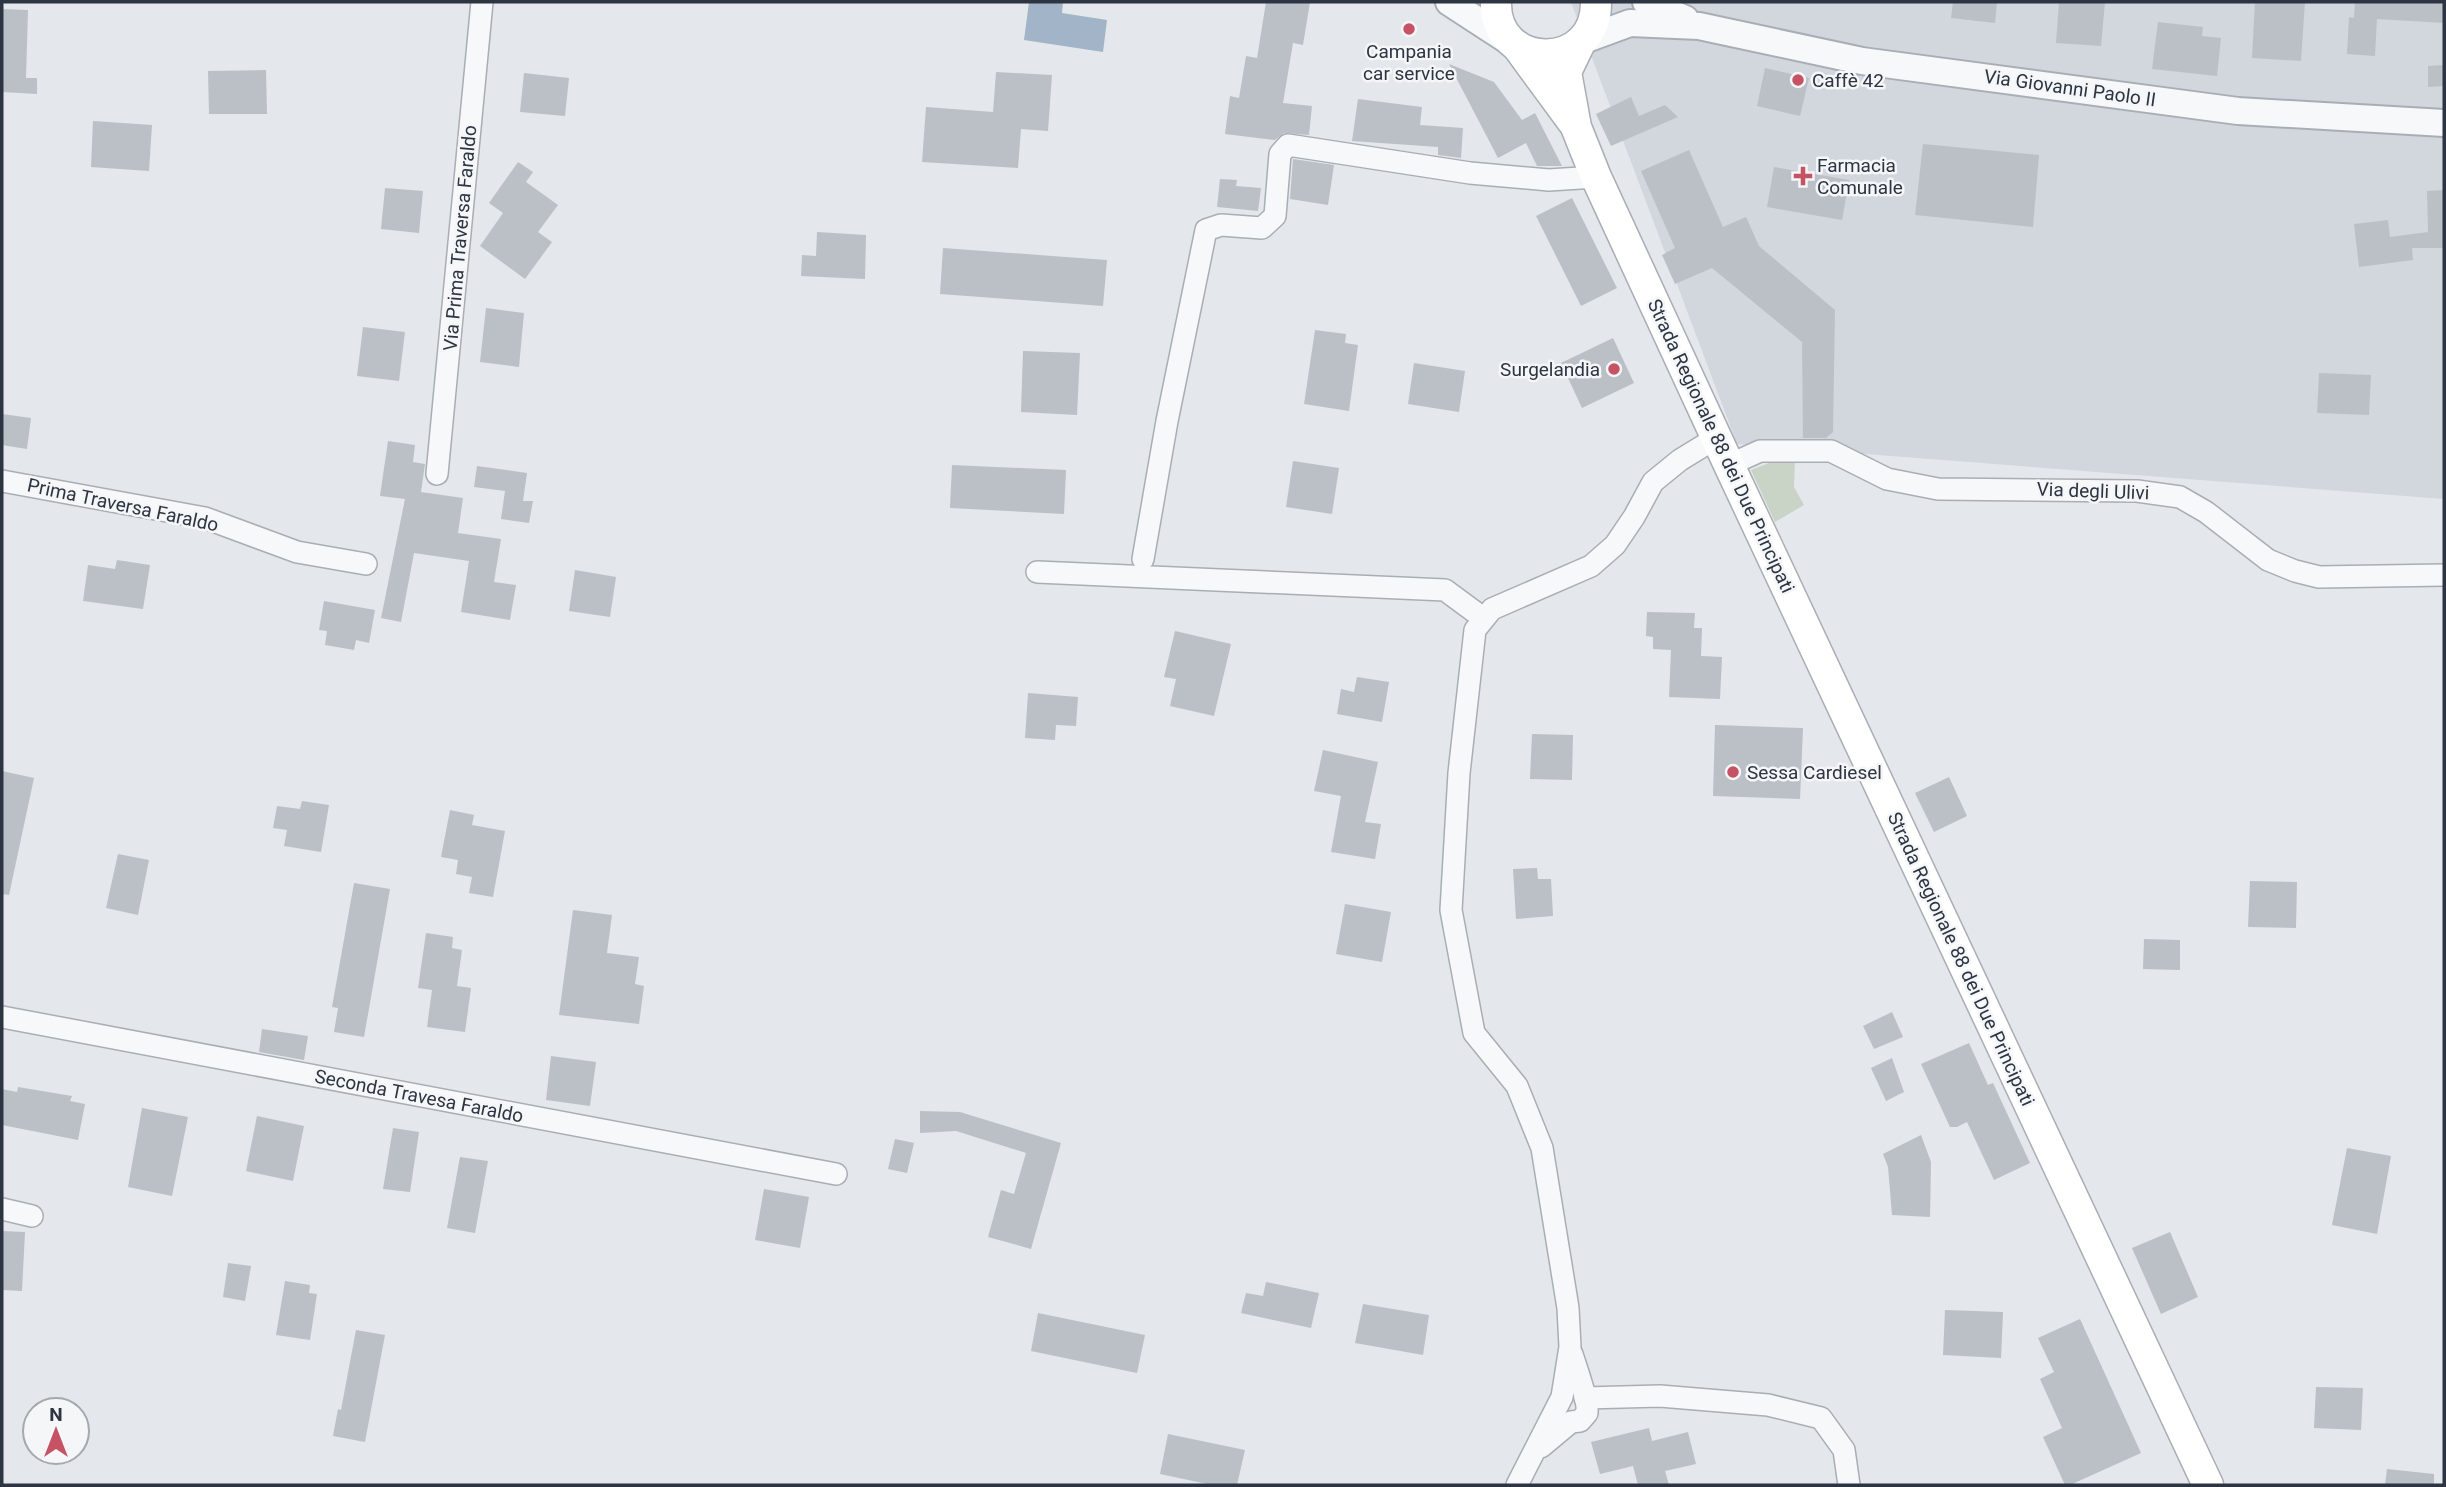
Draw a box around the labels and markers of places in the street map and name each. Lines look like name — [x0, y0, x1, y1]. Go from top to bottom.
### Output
marker: Campania car service — [1401, 21, 1417, 37]
place label: Campania car service — [1363, 40, 1455, 85]
place label: Caffè 42 — [1812, 69, 1884, 92]
marker: Caffè 42 — [1790, 72, 1806, 88]
place label: Farmacia Comunale — [1817, 154, 1903, 199]
marker: Farmacia Comunale — [1795, 168, 1811, 184]
place label: Surgelandia — [1500, 358, 1600, 381]
marker: Surgelandia — [1606, 361, 1622, 377]
place label: Sessa Cardiesel — [1747, 761, 1882, 784]
marker: Sessa Cardiesel — [1725, 764, 1741, 780]

